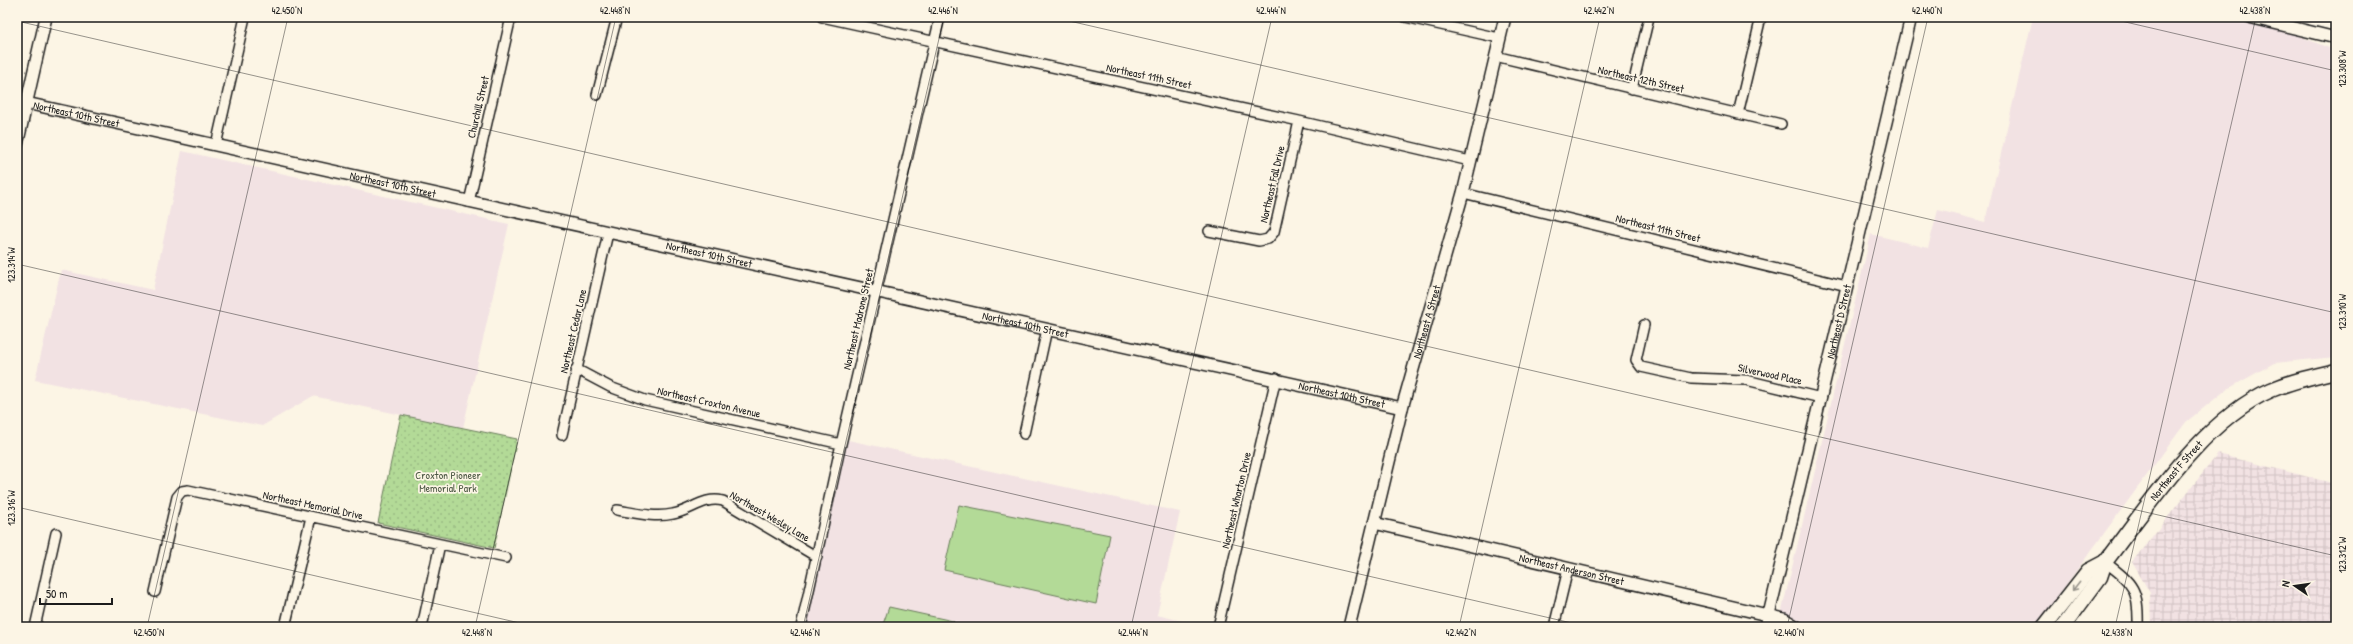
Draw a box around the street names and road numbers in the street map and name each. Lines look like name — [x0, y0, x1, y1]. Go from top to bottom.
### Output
street label: Northeast 11th Street — [1105, 60, 1193, 92]
street label: Northeast 12th Street — [1597, 62, 1686, 96]
street label: Churchill Street — [464, 74, 492, 140]
street label: Northeast 10th Street — [32, 98, 121, 131]
street label: Northeast Fall Drive — [1256, 144, 1288, 224]
street label: Northeast 10th Street — [348, 168, 437, 201]
street label: Northeast 11th Street — [1614, 211, 1702, 245]
street label: Northeast 10th Street — [665, 238, 754, 271]
street label: Northeast Madrone Street — [840, 267, 877, 371]
street label: Northeast A Street — [1409, 283, 1444, 360]
street label: Northeast D Street — [1823, 283, 1854, 360]
street label: Northeast Cedar Lane — [557, 287, 590, 374]
street label: Northeast 10th Street — [981, 308, 1070, 341]
street label: Silverwood Place — [1737, 360, 1804, 388]
street label: Northeast 10th Street — [1297, 378, 1386, 411]
street label: Northeast Croxton Avenue — [656, 383, 763, 421]
street label: Northeast F Street — [2147, 437, 2206, 503]
street label: Northeast Wharton Drive — [1218, 450, 1254, 550]
street label: Northeast Wesley Lane — [728, 487, 813, 545]
street label: Northeast Memorial Drive — [262, 488, 365, 523]
street label: Northeast Anderson Street — [1518, 550, 1626, 588]

